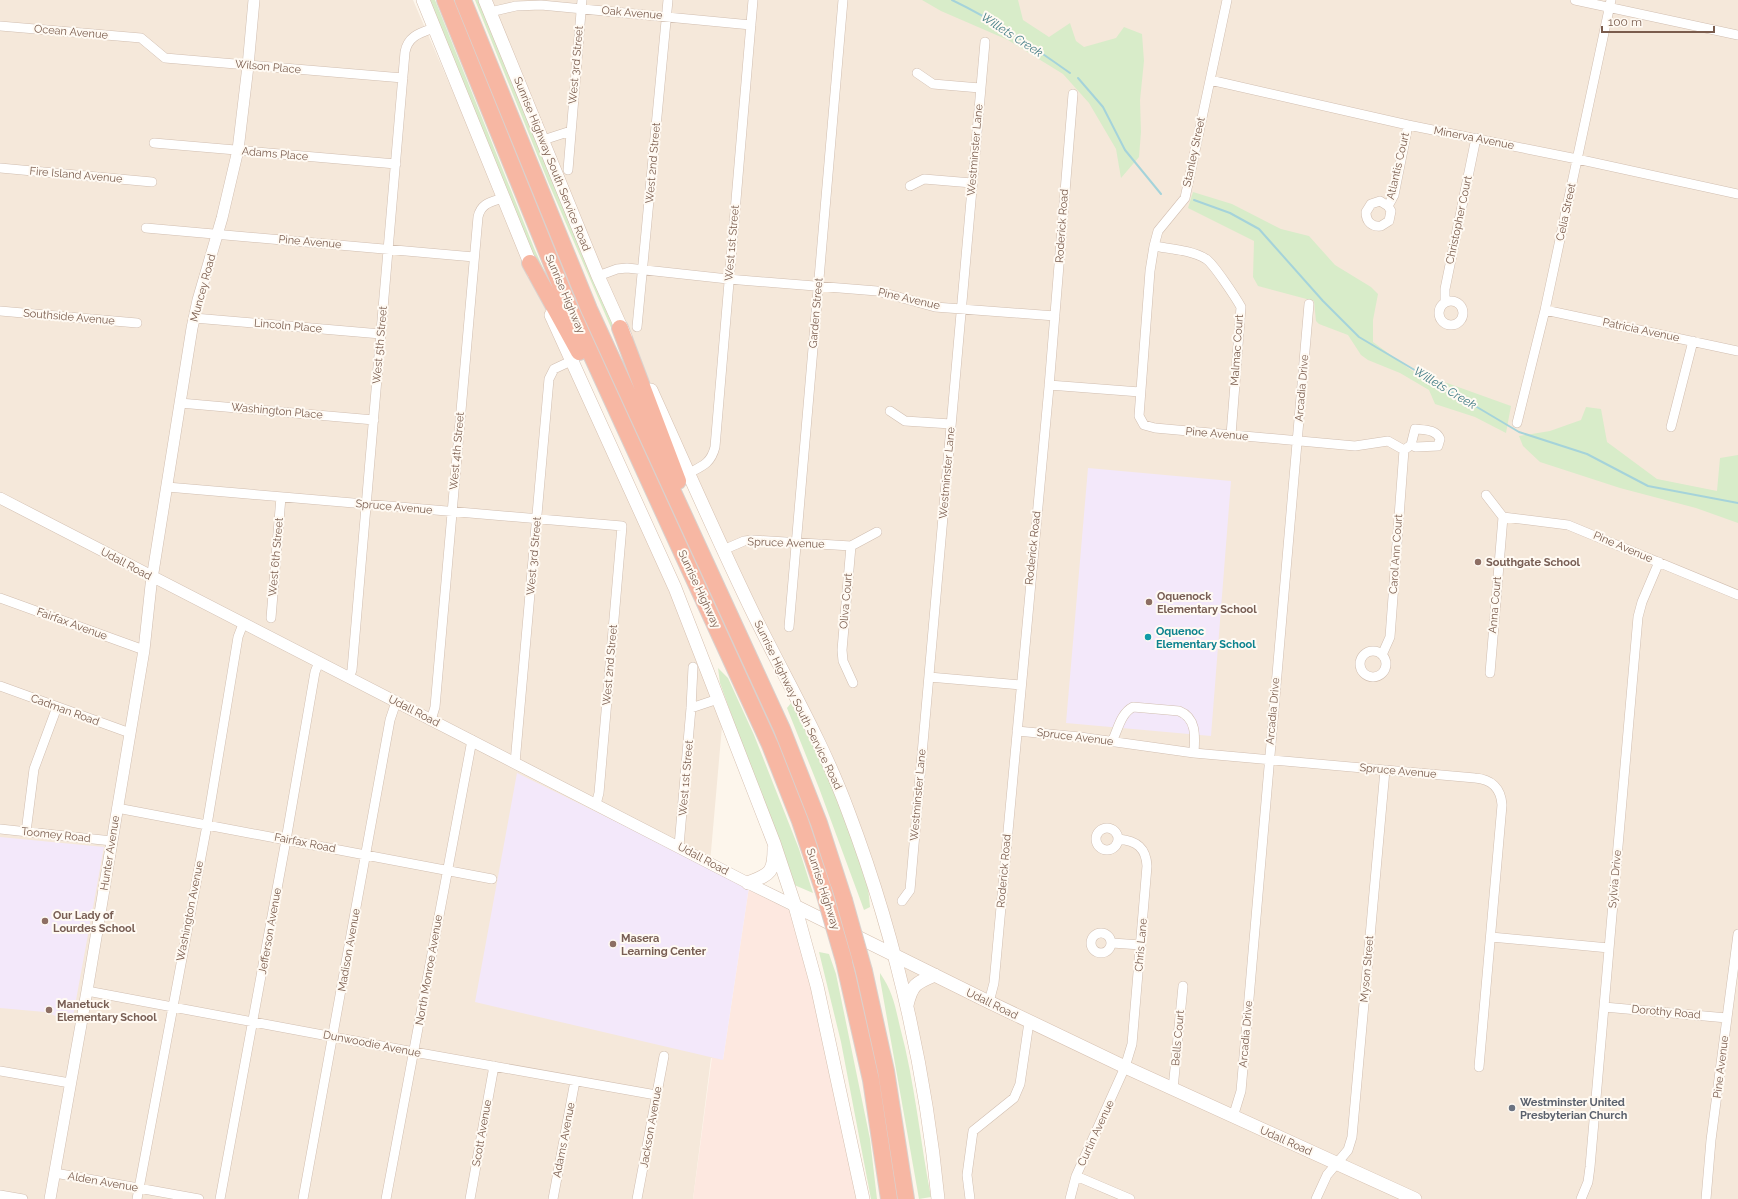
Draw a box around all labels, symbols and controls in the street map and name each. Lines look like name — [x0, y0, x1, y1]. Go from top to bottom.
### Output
street label: Oak Avenue — [601, 4, 664, 22]
scale bar — [1602, 8, 1714, 34]
water label: Willets Creek — [979, 10, 1046, 60]
text: 100 m — [1608, 15, 1642, 29]
street label: Ocean Avenue — [33, 22, 109, 42]
street label: West 3rd Street — [566, 25, 586, 105]
street label: Wilson Place — [234, 58, 302, 76]
street label: Sunrise Highway South Service Road — [511, 75, 593, 253]
street label: Westminster Lane — [965, 103, 986, 196]
street label: Stanley Street — [1180, 116, 1208, 188]
street label: West 2nd Street — [643, 122, 663, 204]
street label: Minerva Avenue — [1433, 124, 1516, 152]
street label: Atlantis Court — [1384, 131, 1412, 201]
street label: Adams Place — [241, 145, 309, 163]
street label: Fire Island Avenue — [29, 164, 123, 186]
street label: Christopher Court — [1443, 174, 1475, 265]
street label: Celia Street — [1554, 182, 1579, 242]
street label: Roderick Road — [1053, 188, 1071, 263]
street label: West 1st Street — [722, 204, 742, 281]
street label: Pine Avenue — [278, 233, 343, 251]
street label: Muncey Road — [188, 252, 218, 323]
street label: Sunrise Highway — [542, 253, 588, 336]
street label: Garden Street — [806, 277, 826, 349]
street label: Pine Avenue — [877, 286, 942, 313]
street label: West 5th Street — [370, 305, 390, 385]
street label: Southside Avenue — [23, 307, 116, 328]
street label: Malmac Court — [1228, 313, 1246, 386]
street label: Patricia Avenue — [1601, 316, 1681, 345]
street label: Lincoln Place — [253, 317, 323, 335]
street label: Arcadia Drive — [1293, 353, 1311, 422]
water label: Willets Creek — [1411, 364, 1479, 412]
street label: Washington Place — [231, 401, 324, 422]
street label: West 4th Street — [447, 411, 467, 491]
street label: Pine Avenue — [1185, 425, 1250, 443]
street label: Westminster Lane — [937, 426, 958, 519]
street label: Spruce Avenue — [355, 497, 434, 517]
street label: Roderick Road — [1023, 510, 1043, 586]
street label: Carol Ann Court — [1387, 513, 1405, 594]
street label: West 3rd Street — [524, 516, 544, 596]
street label: West 6th Street — [266, 517, 286, 597]
street label: Pine Avenue — [1591, 529, 1655, 566]
street label: Spruce Avenue — [747, 535, 825, 551]
street label: Udall Road — [98, 545, 154, 583]
street label: Sunrise Highway — [675, 548, 723, 630]
place label: Southgate School — [1486, 556, 1581, 569]
marker: Southgate School — [1473, 557, 1483, 567]
street label: Oliva Court — [837, 572, 855, 630]
street label: Anna Court — [1486, 576, 1504, 634]
place label: Oquenock Elementary School — [1157, 590, 1257, 616]
marker: Oquenock Elementary School — [1144, 597, 1154, 607]
street label: Fairfax Avenue — [35, 605, 110, 643]
street label: Sunrise Highway South Service Road — [751, 618, 845, 792]
street label: West 2nd Street — [600, 624, 620, 706]
place label: Oquenoc Elementary School — [1156, 625, 1256, 651]
marker: Oquenoc Elementary School — [1143, 632, 1153, 642]
street label: Arcadia Drive — [1264, 676, 1282, 745]
street label: Cadman Road — [29, 692, 101, 728]
street label: Udall Road — [386, 693, 442, 730]
street label: Spruce Avenue — [1036, 726, 1115, 748]
street label: West 1st Street — [676, 739, 696, 816]
street label: Westminster Lane — [908, 748, 929, 841]
street label: Spruce Avenue — [1359, 761, 1438, 781]
street label: Hunter Avenue — [98, 814, 122, 891]
street label: Toomey Road — [21, 825, 92, 845]
street label: Fairfax Road — [273, 831, 337, 855]
street label: Roderick Road — [994, 833, 1014, 909]
street label: Udall Road — [675, 840, 731, 878]
street label: Sunrise Highway — [804, 847, 842, 931]
street label: Sylvia Drive — [1606, 849, 1624, 909]
street label: Washington Avenue — [174, 859, 206, 962]
street label: Jefferson Avenue — [256, 886, 284, 975]
street label: Madison Avenue — [335, 907, 363, 993]
place label: Our Lady of Lourdes School — [53, 909, 136, 935]
street label: North Monroe Avenue — [413, 913, 445, 1026]
marker: Our Lady of Lourdes School — [40, 916, 50, 926]
street label: Chris Lane — [1132, 917, 1150, 972]
place label: Masera Learning Center — [621, 932, 707, 958]
street label: Myson Street — [1358, 935, 1376, 1003]
marker: Masera Learning Center — [608, 939, 618, 949]
street label: Udall Road — [964, 986, 1020, 1022]
place label: Manetuck Elementary School — [57, 998, 157, 1024]
street label: Arcadia Drive — [1237, 999, 1255, 1068]
street label: Dorothy Road — [1631, 1003, 1701, 1022]
marker: Manetuck Elementary School — [44, 1005, 54, 1015]
street label: Bells Court — [1169, 1009, 1187, 1066]
street label: Dunwoodie Avenue — [322, 1028, 422, 1060]
street label: Pine Avenue — [1711, 1034, 1731, 1099]
street label: Jackson Avenue — [637, 1085, 665, 1169]
place label: Westminster United Presbyterian Church — [1520, 1096, 1628, 1122]
street label: Curtin Avenue — [1075, 1097, 1117, 1168]
street label: Scott Avenue — [470, 1098, 494, 1167]
street label: Adams Avenue — [550, 1101, 578, 1179]
marker: Westminster United Presbyterian Church — [1507, 1103, 1517, 1113]
street label: Udall Road — [1258, 1124, 1314, 1158]
street label: Alden Avenue — [67, 1169, 140, 1195]

